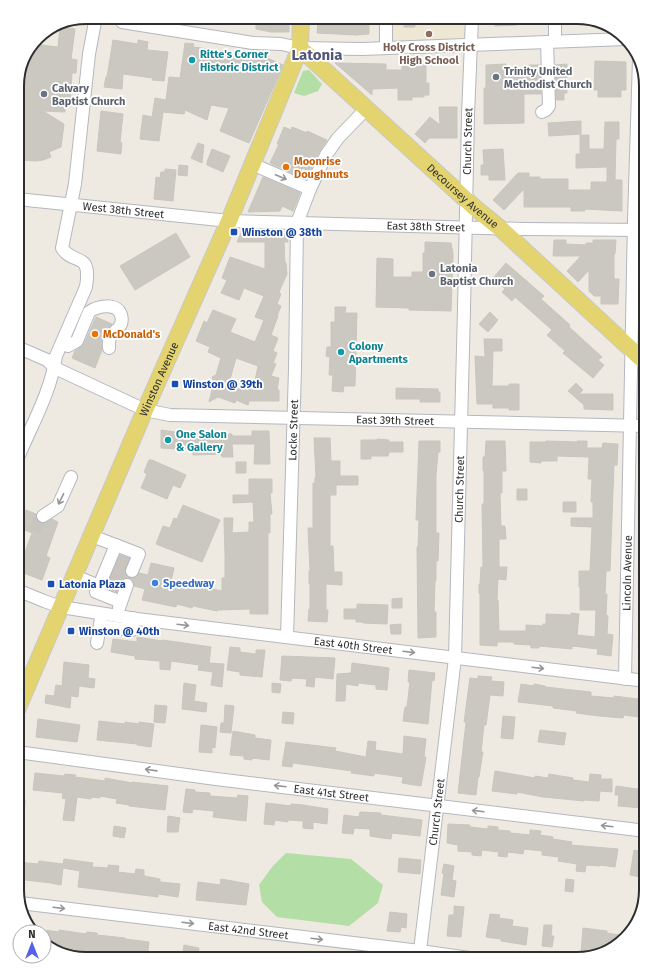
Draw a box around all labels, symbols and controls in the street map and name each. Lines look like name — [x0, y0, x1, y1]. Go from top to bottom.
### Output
marker: Holy Cross District High School — [424, 29, 434, 39]
place label: Holy Cross District High School — [383, 41, 476, 67]
district label: Latonia — [291, 46, 343, 64]
place label: Ritte's Corner Historic District — [200, 48, 279, 74]
marker: Ritte's Corner Historic District — [187, 55, 197, 65]
place label: Trinity United Methodist Church — [504, 65, 592, 91]
marker: Trinity United Methodist Church — [491, 72, 501, 82]
place label: Calvary Baptist Church — [52, 82, 125, 108]
marker: Calvary Baptist Church — [39, 89, 49, 99]
street label: Church Street — [461, 107, 475, 175]
place label: Moonrise Doughnuts — [294, 155, 349, 181]
street label: Decoursey Avenue — [424, 161, 501, 231]
marker: Moonrise Doughnuts — [281, 162, 291, 172]
one-way arrow — [275, 173, 287, 181]
street label: West 38th Street — [82, 200, 165, 221]
street label: East 38th Street — [386, 219, 465, 234]
place label: Winston @ 38th — [242, 226, 322, 239]
marker: Winston @ 38th — [229, 227, 239, 237]
place label: Latonia Baptist Church — [440, 262, 513, 288]
marker: Latonia Baptist Church — [427, 269, 437, 279]
place label: McDonald's — [103, 328, 161, 341]
marker: McDonald's — [90, 329, 100, 339]
street label: Winston Avenue — [137, 340, 181, 418]
place label: Colony Apartments — [348, 340, 409, 366]
marker: Colony Apartments — [336, 347, 346, 357]
place label: Winston @ 39th — [183, 378, 263, 391]
marker: Winston @ 39th — [170, 379, 180, 389]
street label: Locke Street — [286, 399, 301, 461]
street label: East 39th Street — [356, 413, 434, 428]
place label: One Salon & Gallery — [176, 428, 227, 454]
marker: One Salon & Gallery — [163, 435, 173, 445]
street label: Church Street — [452, 455, 467, 523]
one-way arrow — [57, 493, 64, 505]
street label: Lincoln Avenue — [620, 535, 635, 611]
place label: Speedway — [163, 577, 215, 590]
place label: Latonia Plaza — [59, 578, 126, 591]
marker: Speedway — [150, 578, 160, 588]
marker: Latonia Plaza — [46, 579, 56, 589]
one-way arrow — [176, 621, 189, 629]
place label: Winston @ 40th — [79, 625, 160, 638]
marker: Winston @ 40th — [66, 626, 76, 636]
street label: East 40th Street — [313, 635, 393, 657]
one-way arrow — [402, 648, 415, 656]
one-way arrow — [531, 664, 544, 672]
one-way arrow — [145, 766, 158, 774]
street label: Church Street — [427, 778, 448, 846]
one-way arrow — [274, 782, 287, 790]
street label: East 41st Street — [293, 782, 370, 804]
one-way arrow — [472, 807, 485, 814]
one-way arrow — [601, 822, 614, 830]
one-way arrow — [52, 904, 65, 912]
one-way arrow — [181, 919, 194, 927]
street label: East 42nd Street — [208, 920, 289, 942]
north arrow — [12, 924, 52, 964]
text: N — [28, 928, 36, 941]
one-way arrow — [310, 935, 323, 943]

